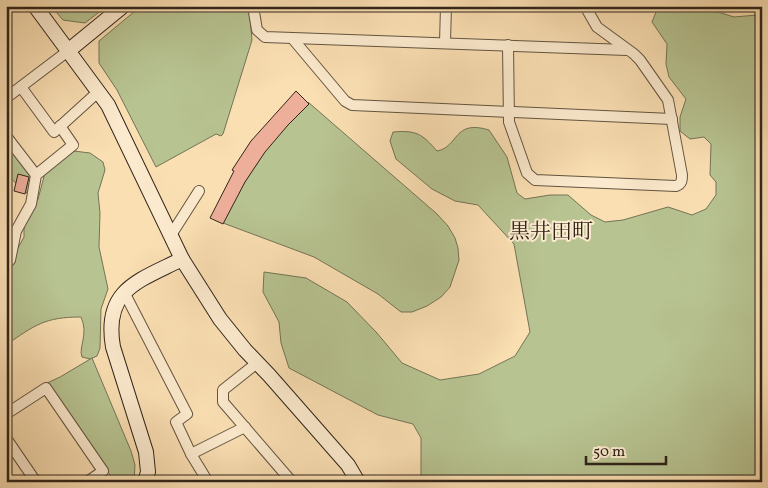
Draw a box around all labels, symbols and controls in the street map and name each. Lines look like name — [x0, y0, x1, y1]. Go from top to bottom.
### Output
district label: 黒井田町 — [509, 218, 593, 247]
scale bar — [586, 433, 666, 465]
text: 50 m — [593, 442, 625, 463]

